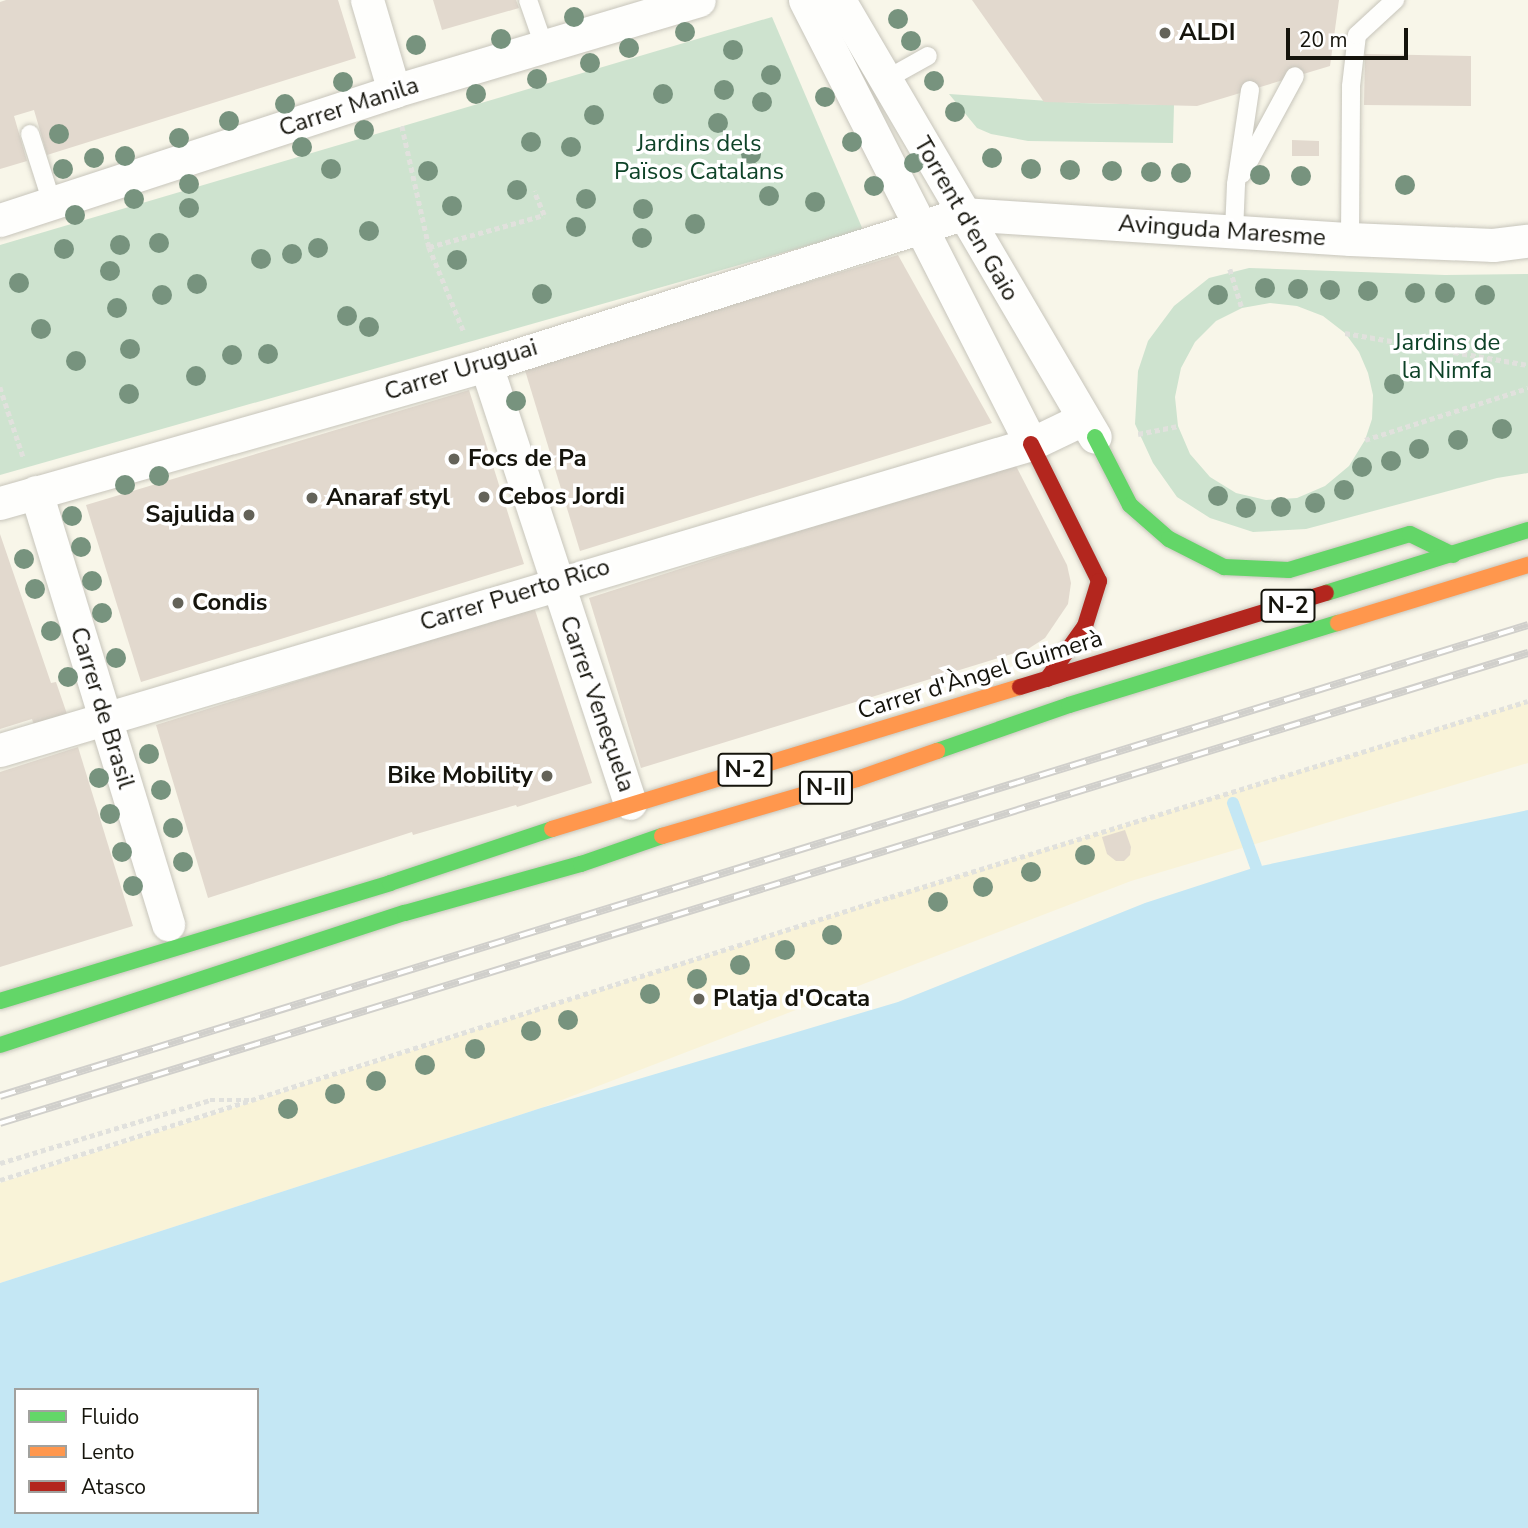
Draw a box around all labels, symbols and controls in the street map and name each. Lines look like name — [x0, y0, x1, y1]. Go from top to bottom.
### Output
scale bar — [1290, 14, 1412, 58]
place label: ALDI — [1179, 19, 1235, 47]
marker: ALDI — [1157, 25, 1173, 41]
text: 20 m — [1299, 26, 1348, 54]
street label: Carrer Manila — [275, 71, 423, 143]
park label: Jardins dels Països Catalans — [614, 130, 784, 186]
street label: Torrent d'en Gaio — [907, 132, 1025, 306]
street label: Avinguda Maresme — [1117, 209, 1327, 253]
park label: Jardins de la Nimfa — [1394, 329, 1500, 385]
street label: Carrer Uruguai — [381, 333, 541, 407]
place label: Focs de Pa — [468, 445, 587, 473]
marker: Focs de Pa — [446, 451, 462, 467]
place label: Cebos Jordi — [498, 483, 625, 511]
place label: Anaraf styl — [326, 484, 450, 512]
marker: Cebos Jordi — [476, 489, 492, 505]
marker: Anaraf styl — [304, 490, 320, 506]
place label: Sajulida — [145, 501, 235, 529]
marker: Sajulida — [241, 507, 257, 523]
street label: Carrer Puerto Rico — [417, 552, 613, 638]
road number: N-2 — [1260, 586, 1316, 626]
place label: Condis — [192, 589, 268, 617]
marker: Condis — [170, 595, 186, 611]
street label: Carrer Veneçuela — [553, 612, 641, 796]
street label: Carrer de Brasil — [64, 624, 140, 792]
street label: Carrer d'Àngel Guimerà — [854, 624, 1106, 726]
road number: N-2 — [717, 750, 773, 790]
place label: Bike Mobility — [387, 762, 533, 790]
marker: Bike Mobility — [539, 768, 555, 784]
road number: N-II — [798, 768, 854, 808]
place label: Platja d'Ocata — [713, 985, 870, 1013]
marker: Platja d'Ocata — [691, 991, 707, 1007]
legend — [14, 1388, 259, 1514]
text: Fluido — [81, 1403, 139, 1431]
text: Lento — [81, 1438, 134, 1466]
text: Atasco — [81, 1473, 146, 1501]

